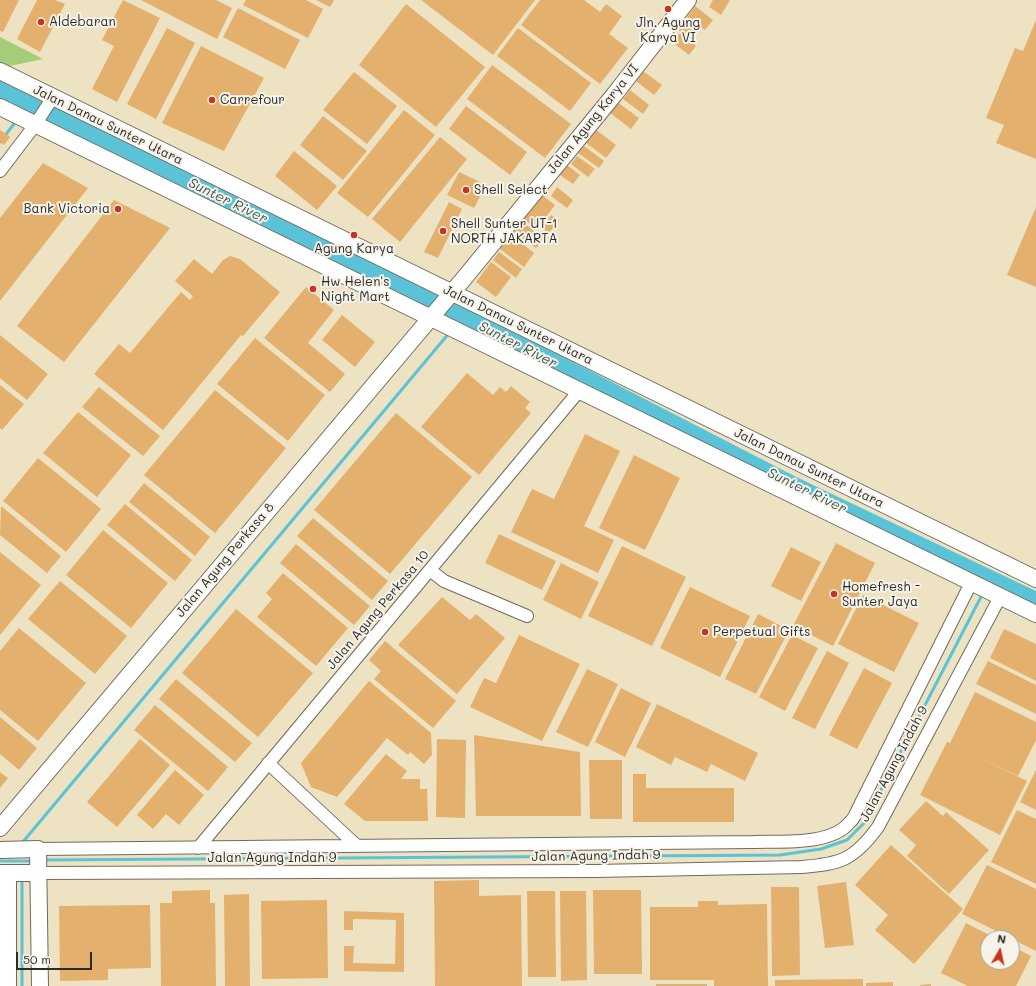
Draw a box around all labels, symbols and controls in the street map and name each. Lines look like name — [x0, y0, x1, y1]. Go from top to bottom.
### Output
marker: Jln. Agung Karya VI — [663, 4, 673, 14]
place label: Aldebaran — [49, 14, 116, 30]
place label: Jln. Agung Karya VI — [636, 15, 700, 46]
marker: Aldebaran — [36, 17, 46, 27]
street label: Jalan Agung Karya VI — [544, 61, 642, 177]
street label: Jalan Danau Sunter Utara — [31, 82, 185, 168]
place label: Carrefour — [220, 92, 285, 108]
marker: Carrefour — [207, 95, 217, 105]
water label: Sunter River — [186, 175, 270, 227]
place label: Shell Select — [474, 182, 547, 198]
marker: Shell Select — [461, 185, 471, 195]
place label: Bank Victoria — [24, 201, 110, 217]
marker: Bank Victoria — [113, 204, 123, 214]
place label: Shell Sunter UT-1 NORTH JAKARTA — [451, 216, 558, 247]
marker: Shell Sunter UT-1 NORTH JAKARTA — [438, 226, 448, 236]
marker: Agung Karya — [349, 230, 359, 240]
place label: Agung Karya — [314, 241, 394, 257]
place label: Hw Helen's Night Mart — [321, 274, 390, 305]
street label: Jalan Danau Sunter Utara — [441, 282, 595, 368]
marker: Hw Helen's Night Mart — [308, 284, 318, 294]
water label: Sunter River — [476, 318, 560, 372]
street label: Jalan Danau Sunter Utara — [732, 425, 886, 511]
water label: Sunter River — [765, 465, 849, 517]
street label: Jalan Agung Perkasa 8 — [173, 500, 277, 620]
street label: Jalan Agung Perkasa 10 — [324, 547, 432, 673]
place label: Homefresh - Sunter Jaya — [842, 579, 920, 610]
marker: Homefresh - Sunter Jaya — [829, 589, 839, 599]
place label: Perpetual Gifts — [713, 624, 811, 640]
marker: Perpetual Gifts — [700, 627, 710, 637]
street label: Jalan Agung Indah 9 — [857, 703, 931, 825]
street label: Jalan Agung Indah 9 — [531, 847, 661, 865]
street label: Jalan Agung Indah 9 — [208, 850, 336, 866]
north arrow — [980, 930, 1020, 970]
text: N — [996, 931, 1007, 947]
scale bar — [18, 944, 94, 970]
text: 50 m — [23, 951, 51, 967]

